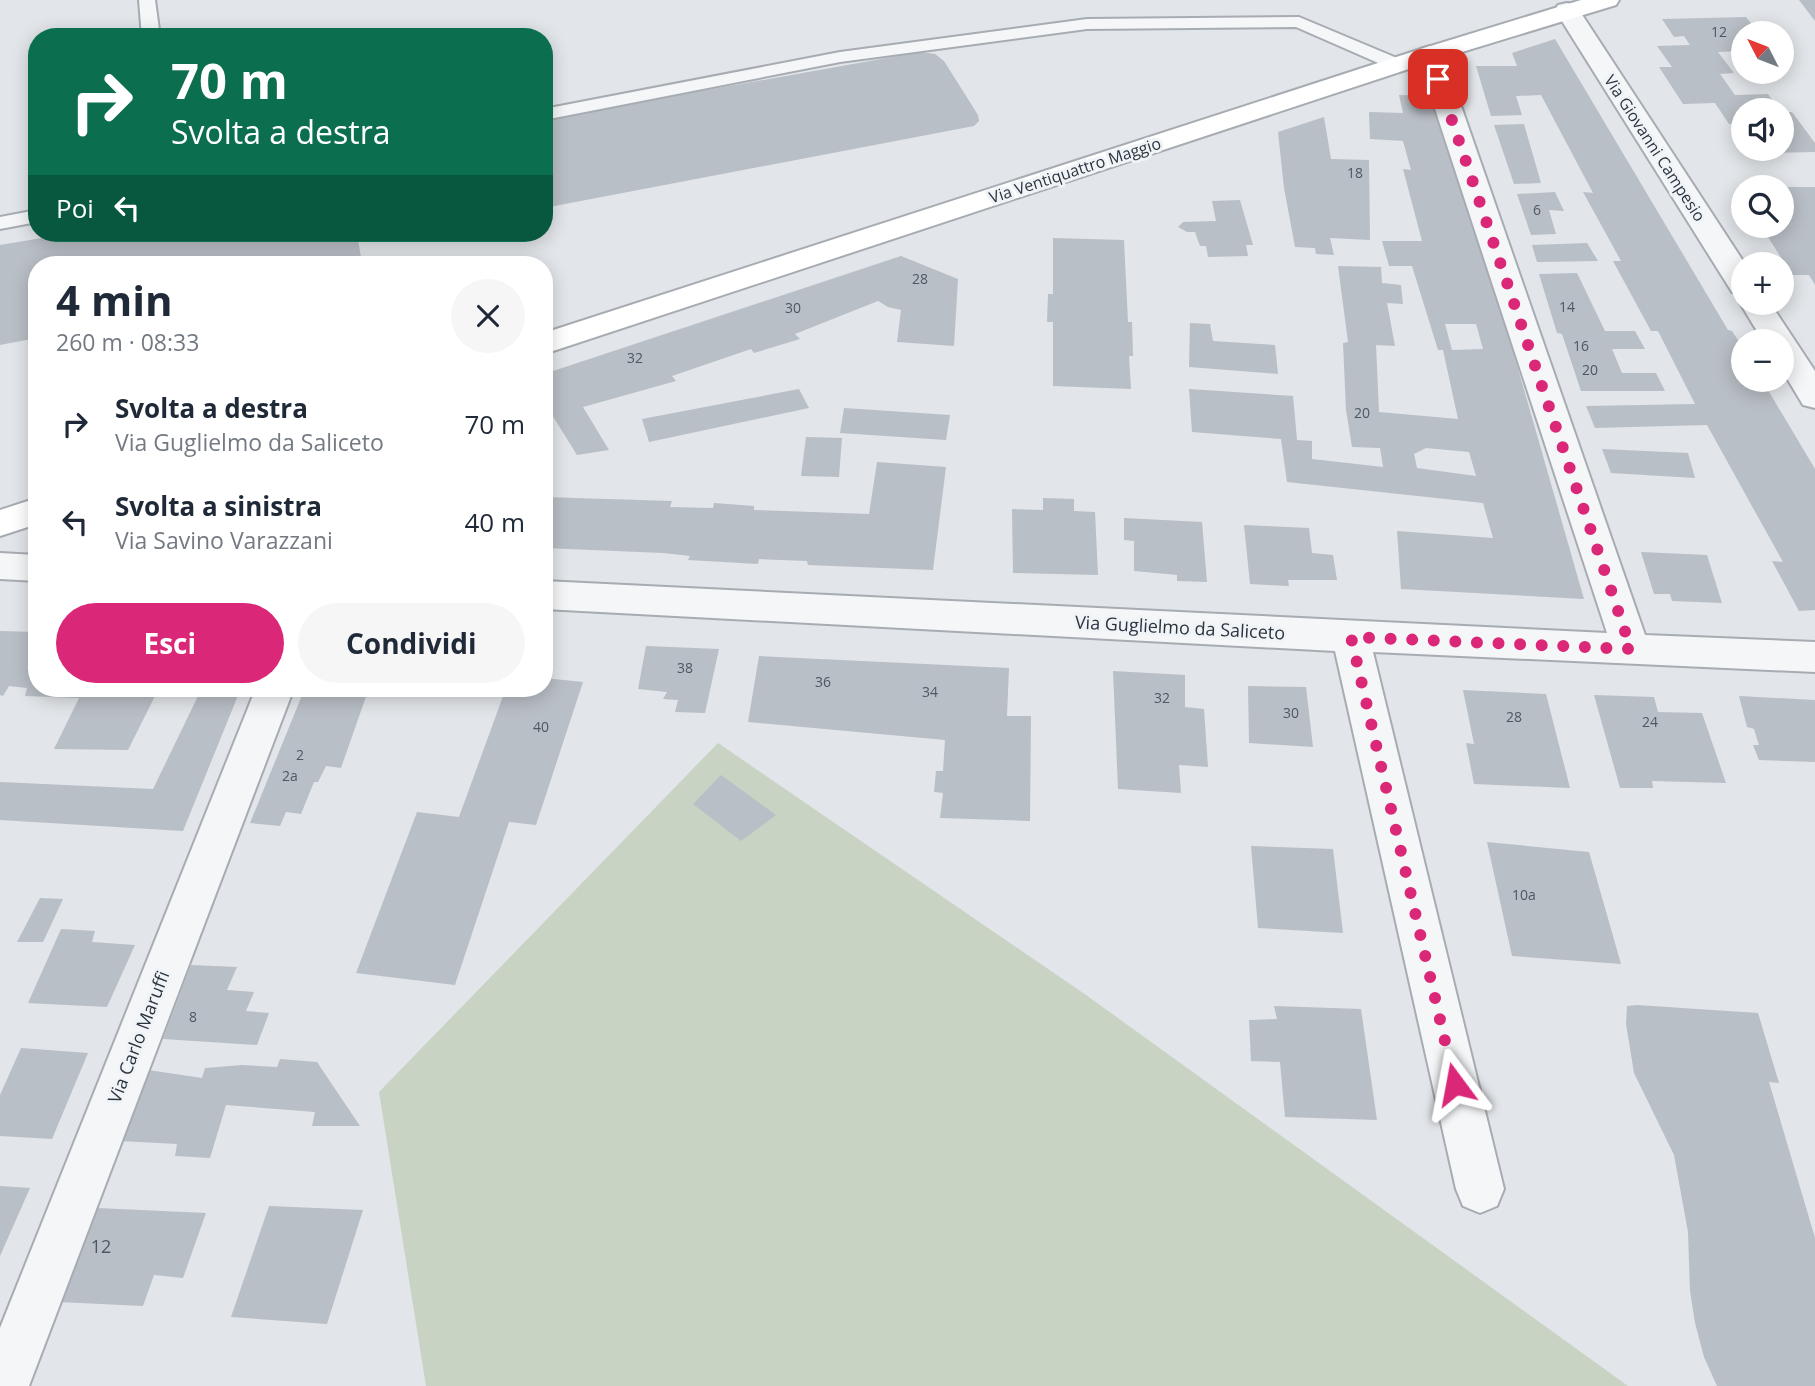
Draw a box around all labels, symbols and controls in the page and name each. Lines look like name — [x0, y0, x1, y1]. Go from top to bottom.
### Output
north arrow — [1731, 21, 1794, 84]
map controls — [1731, 21, 1794, 392]
house number: 12 — [1711, 22, 1727, 41]
text: 70 m — [171, 47, 288, 113]
pin — [1408, 49, 1468, 109]
icon: right — [56, 56, 147, 147]
icon: arrive — [1419, 60, 1457, 98]
street label: Via Giovanni Campesio — [1599, 71, 1711, 225]
button: sound — [1731, 98, 1794, 161]
text: Svolta a destra — [171, 110, 391, 153]
street label: Via Ventiquattro Maggio — [986, 132, 1164, 208]
house number: 18 — [1347, 163, 1363, 182]
button: search — [1731, 175, 1794, 238]
icon: left — [108, 189, 146, 227]
text: Poi — [56, 190, 94, 226]
house number: 6 — [1533, 200, 1541, 219]
button: + — [1731, 252, 1794, 315]
house number: 28 — [912, 269, 928, 288]
text: 4 min — [56, 271, 173, 328]
button: close — [451, 279, 525, 353]
house number: 14 — [1559, 297, 1575, 316]
house number: 30 — [785, 298, 801, 317]
text: 260 m · 08:33 — [56, 326, 199, 358]
button: − — [1731, 329, 1794, 392]
house number: 16 — [1573, 336, 1589, 355]
house number: 32 — [627, 348, 643, 367]
house number: 20 — [1582, 360, 1598, 379]
text: Svolta a destra — [115, 390, 308, 426]
house number: 20 — [1354, 403, 1370, 422]
icon: right — [56, 405, 94, 443]
text: 70 m — [464, 406, 525, 442]
text: Via Guglielmo da Saliceto — [115, 426, 384, 458]
text: Svolta a sinistra — [115, 488, 322, 524]
icon: left — [56, 503, 94, 541]
text: 40 m — [464, 504, 525, 540]
text: Via Savino Varazzani — [115, 524, 333, 556]
button: Esci — [56, 603, 284, 683]
button: Condividi — [298, 603, 525, 683]
street label: Via Guglielmo da Saliceto — [1074, 610, 1286, 644]
house number: 38 — [677, 658, 693, 677]
house number: 36 — [815, 672, 831, 691]
house number: 34 — [922, 682, 938, 701]
house number: 32 — [1154, 688, 1170, 707]
house number: 30 — [1283, 703, 1299, 722]
house number: 28 — [1506, 707, 1522, 726]
house number: 24 — [1642, 712, 1658, 731]
house number: 40 — [533, 717, 549, 736]
house number: 2 — [296, 745, 304, 764]
house number: 2a — [282, 766, 298, 785]
house number: 10a — [1512, 885, 1536, 904]
street label: Via Carlo Maruffi — [102, 967, 174, 1106]
house number: 8 — [189, 1007, 197, 1026]
position arrow — [1418, 1047, 1492, 1121]
house number: 12 — [91, 1234, 111, 1258]

